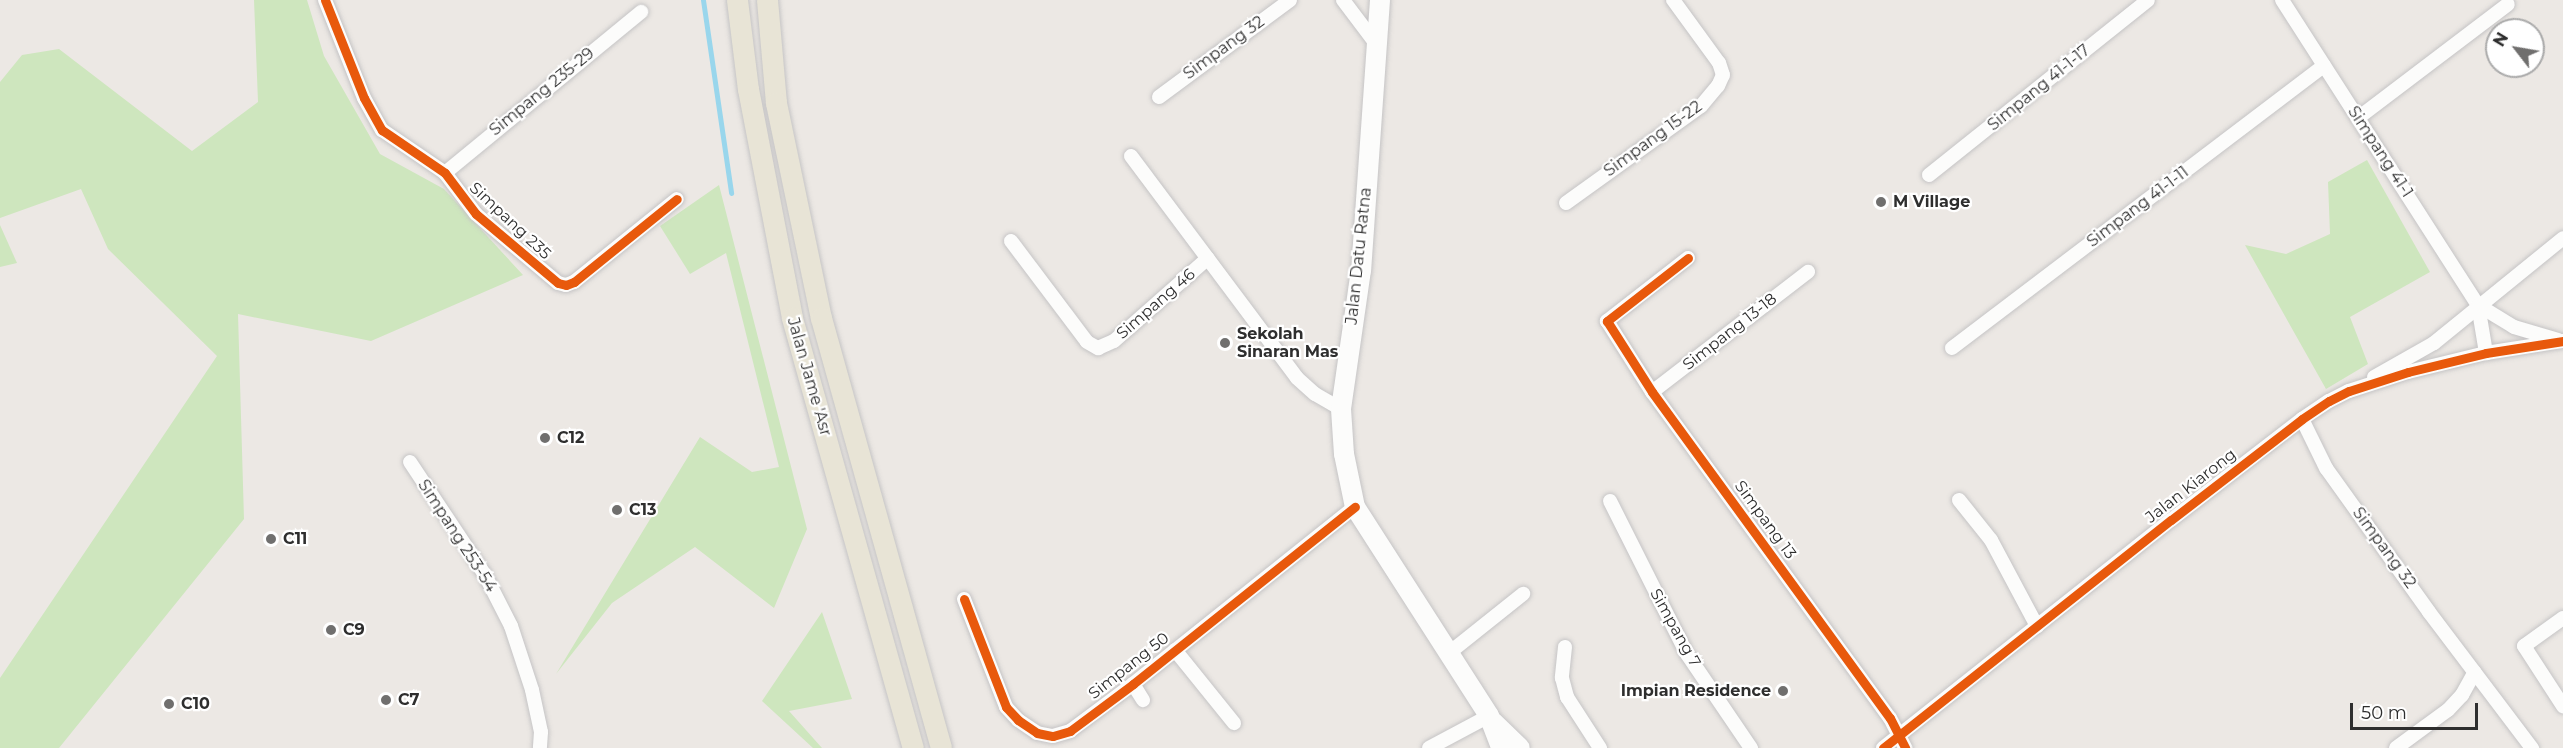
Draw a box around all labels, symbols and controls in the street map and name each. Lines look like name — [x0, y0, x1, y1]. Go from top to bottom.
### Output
street label: Simpang 32 — [1180, 12, 1268, 84]
north arrow — [2485, 18, 2545, 78]
text: N — [2489, 29, 2512, 50]
street label: Simpang 41-1-17 — [1984, 41, 2094, 135]
street label: Simpang 235-29 — [486, 44, 598, 140]
street label: Simpang 15-22 — [1600, 97, 1706, 181]
street label: Simpang 41-1 — [2343, 103, 2417, 201]
street label: Simpang 41-1-11 — [2083, 163, 2193, 251]
street label: Simpang 235 — [465, 178, 555, 264]
street label: Jalan Datu Ratna — [1342, 186, 1376, 326]
place label: M Village — [1893, 192, 1970, 212]
marker: M Village — [1874, 195, 1888, 209]
street label: Simpang 46 — [1113, 265, 1199, 343]
street label: Simpang 13-18 — [1679, 289, 1781, 375]
street label: Jalan Jame 'Asr — [783, 315, 835, 439]
place label: Sekolah Sinaran Mas — [1237, 324, 1338, 362]
marker: Sekolah Sinaran Mas — [1218, 336, 1232, 350]
place label: C12 — [557, 428, 584, 448]
marker: C12 — [538, 431, 552, 445]
street label: Jalan Kiarong — [2142, 445, 2240, 527]
street label: Simpang 253-54 — [414, 476, 500, 596]
street label: Simpang 13 — [1730, 477, 1800, 563]
place label: C13 — [629, 500, 656, 520]
marker: C13 — [610, 503, 624, 517]
street label: Simpang 32 — [2348, 504, 2420, 592]
place label: C11 — [283, 529, 307, 549]
marker: C11 — [264, 532, 278, 546]
street label: Simpang 7 — [1646, 585, 1704, 671]
place label: C9 — [343, 620, 365, 640]
marker: C9 — [324, 623, 338, 637]
street label: Simpang 50 — [1085, 629, 1173, 703]
place label: Impian Residence — [1621, 681, 1771, 701]
marker: Impian Residence — [1776, 684, 1790, 698]
place label: C7 — [398, 690, 420, 710]
scale bar — [2353, 691, 2480, 729]
marker: C7 — [379, 693, 393, 707]
place label: C10 — [181, 694, 210, 714]
marker: C10 — [162, 697, 176, 711]
text: 50 m — [2361, 702, 2407, 724]

